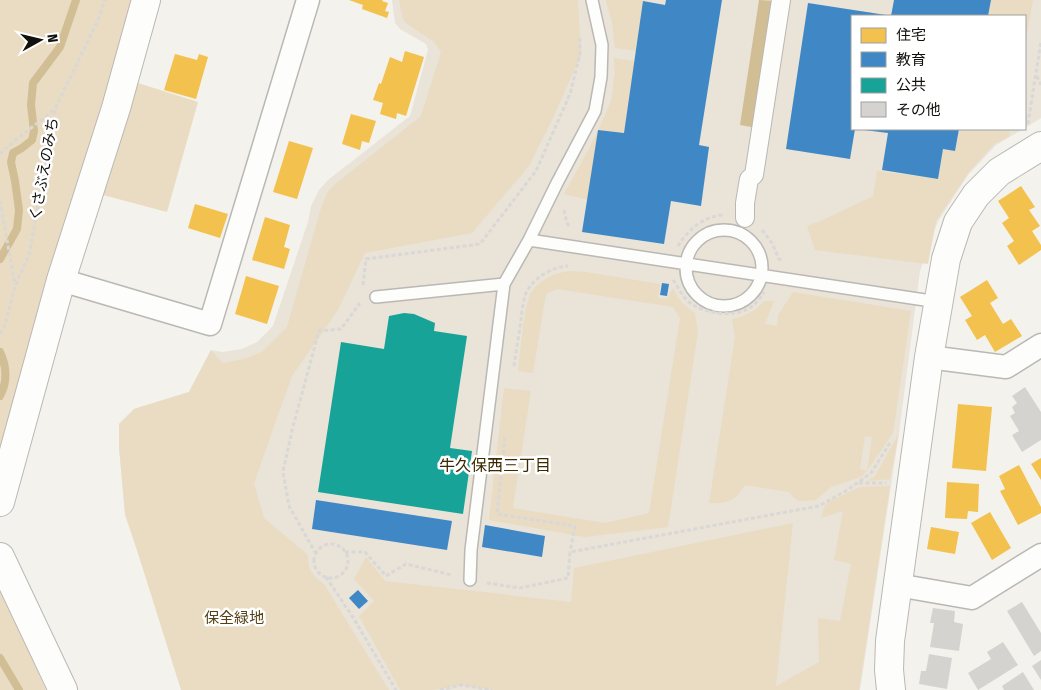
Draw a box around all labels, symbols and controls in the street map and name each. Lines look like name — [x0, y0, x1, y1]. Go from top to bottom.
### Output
north arrow — [15, 15, 65, 65]
legend — [851, 15, 1026, 130]
text: 住宅 — [896, 26, 926, 44]
text: N — [43, 33, 61, 44]
text: 教育 — [896, 51, 926, 69]
text: 公共 — [896, 76, 926, 94]
text: その他 — [896, 101, 941, 119]
street label: くさぶえのみち — [26, 116, 62, 222]
district label: 牛久保西三丁目 — [439, 456, 551, 475]
park label: 保全緑地 — [204, 609, 264, 627]

